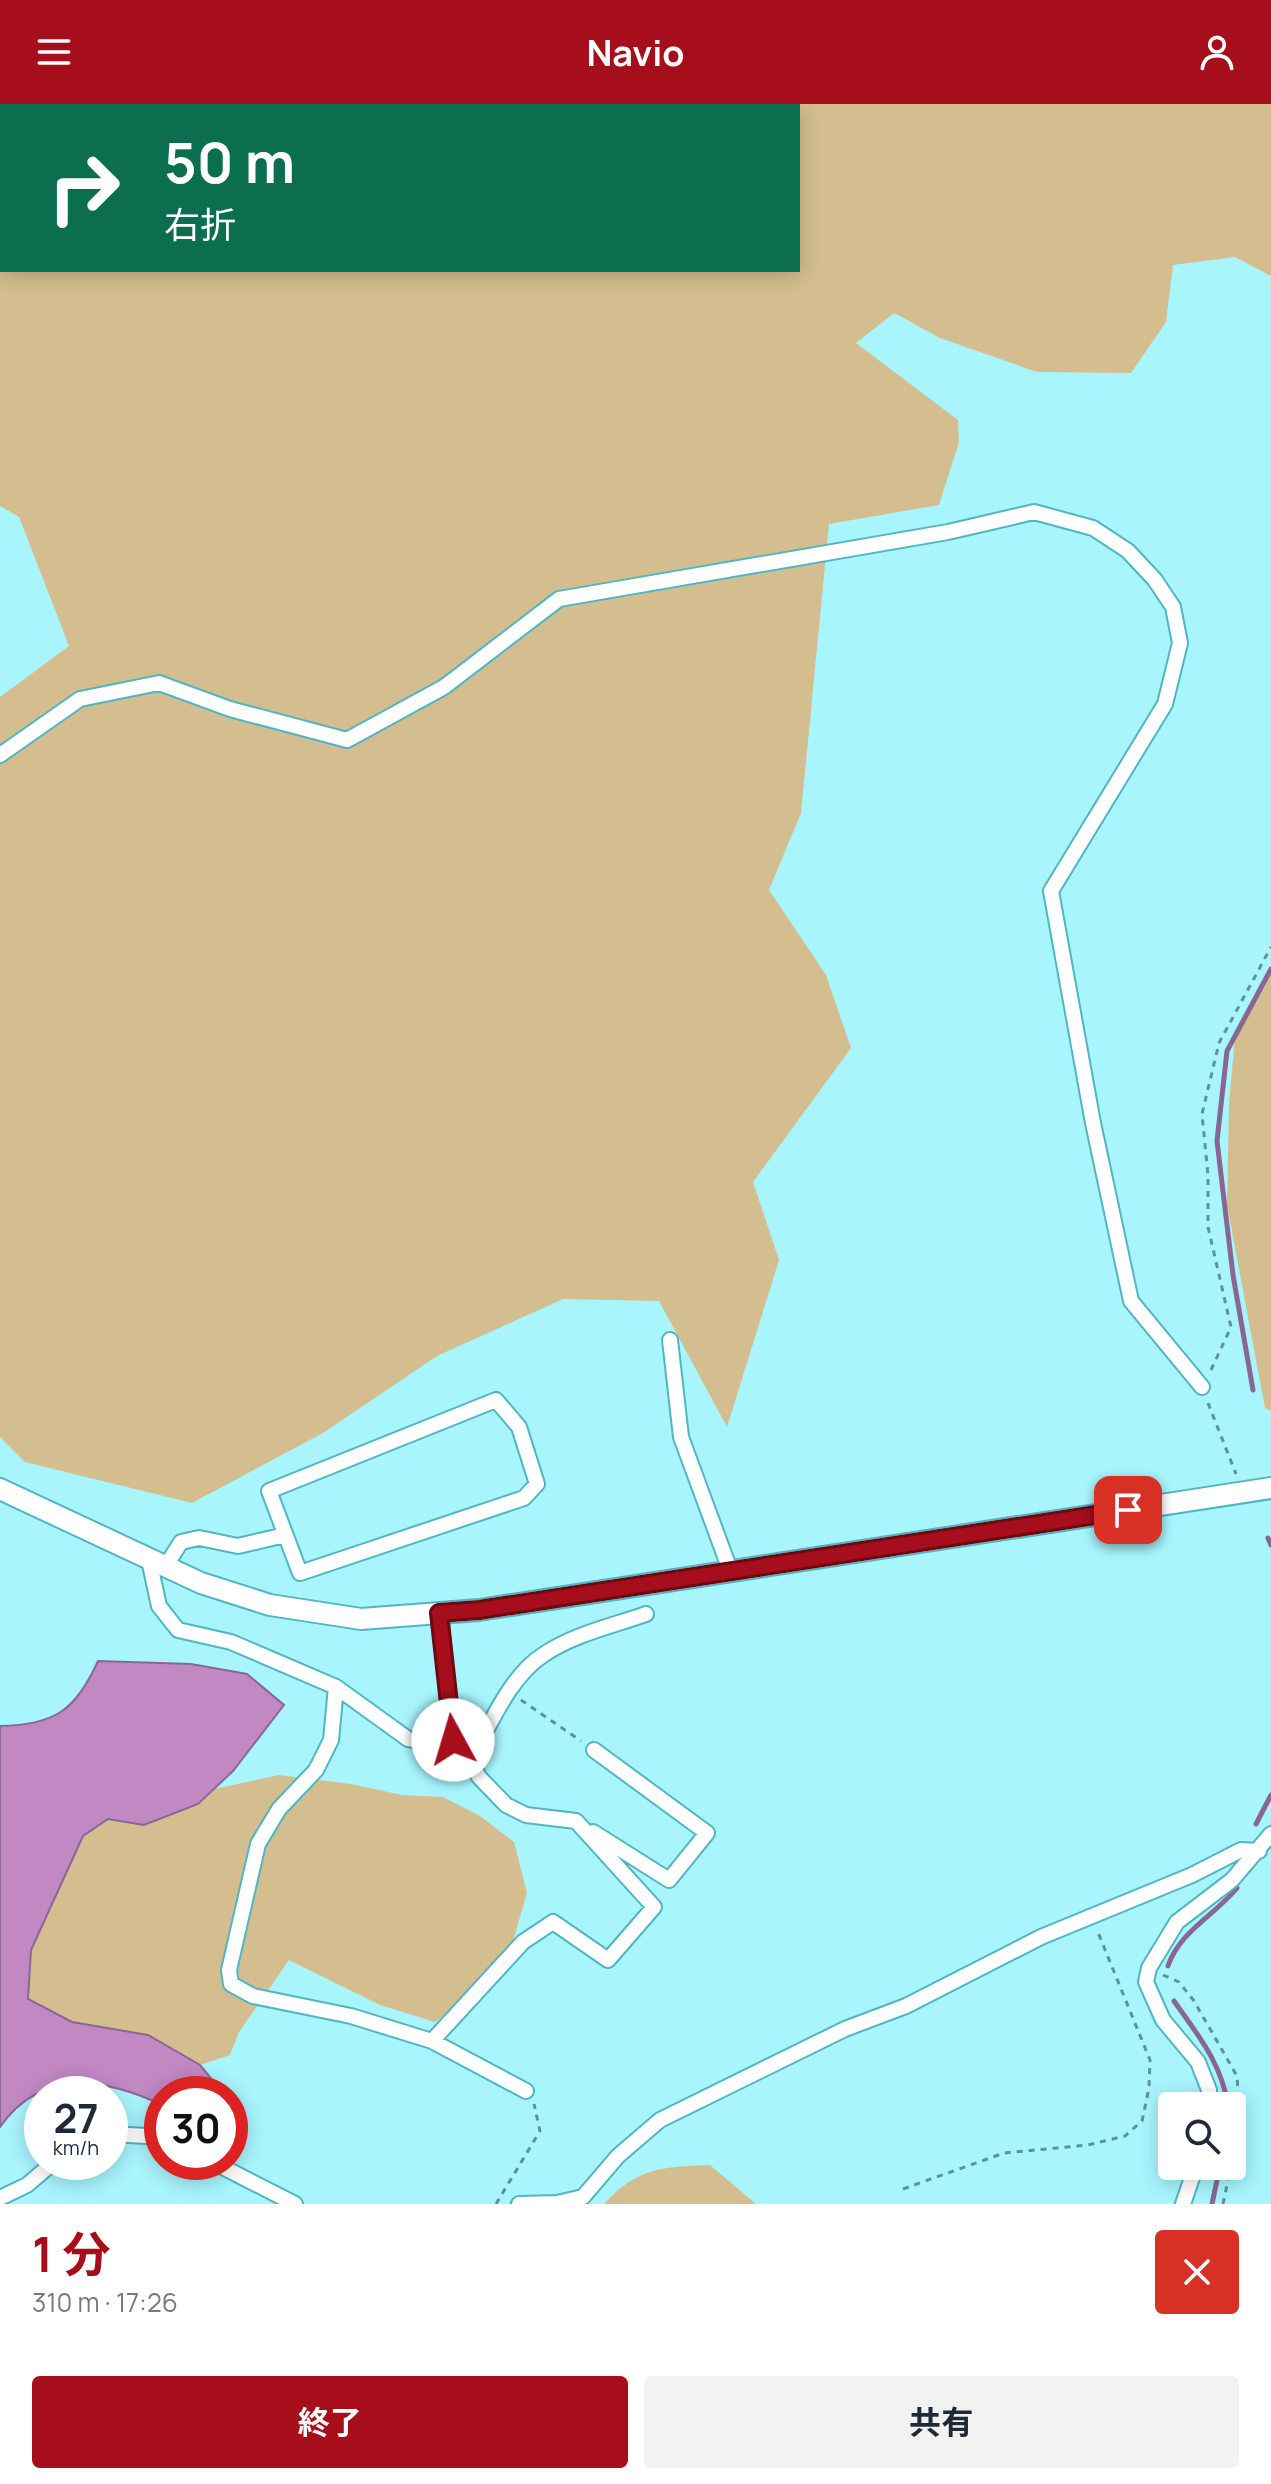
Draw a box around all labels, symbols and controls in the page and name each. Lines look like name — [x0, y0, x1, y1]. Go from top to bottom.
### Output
text: Navio — [586, 28, 685, 77]
icon: menu — [32, 30, 76, 74]
icon: person — [1195, 30, 1239, 74]
text: 50 m — [164, 123, 295, 200]
icon: right — [32, 136, 136, 240]
text: 右折 — [164, 200, 236, 249]
pin — [1094, 1476, 1162, 1544]
icon: arrive — [1106, 1488, 1150, 1532]
position arrow — [411, 1698, 495, 1782]
speed limit sign: 30 — [144, 2076, 248, 2180]
text: 27 — [53, 2090, 99, 2145]
map controls — [1158, 2092, 1246, 2180]
button: search — [1158, 2092, 1246, 2180]
text: km/h — [53, 2134, 99, 2161]
text: 1 分 — [32, 2221, 111, 2286]
button: close — [1155, 2230, 1239, 2314]
text: 310 m · 17:26 — [32, 2284, 178, 2320]
button: 終了 — [32, 2376, 628, 2468]
button: 共有 — [644, 2376, 1239, 2468]

